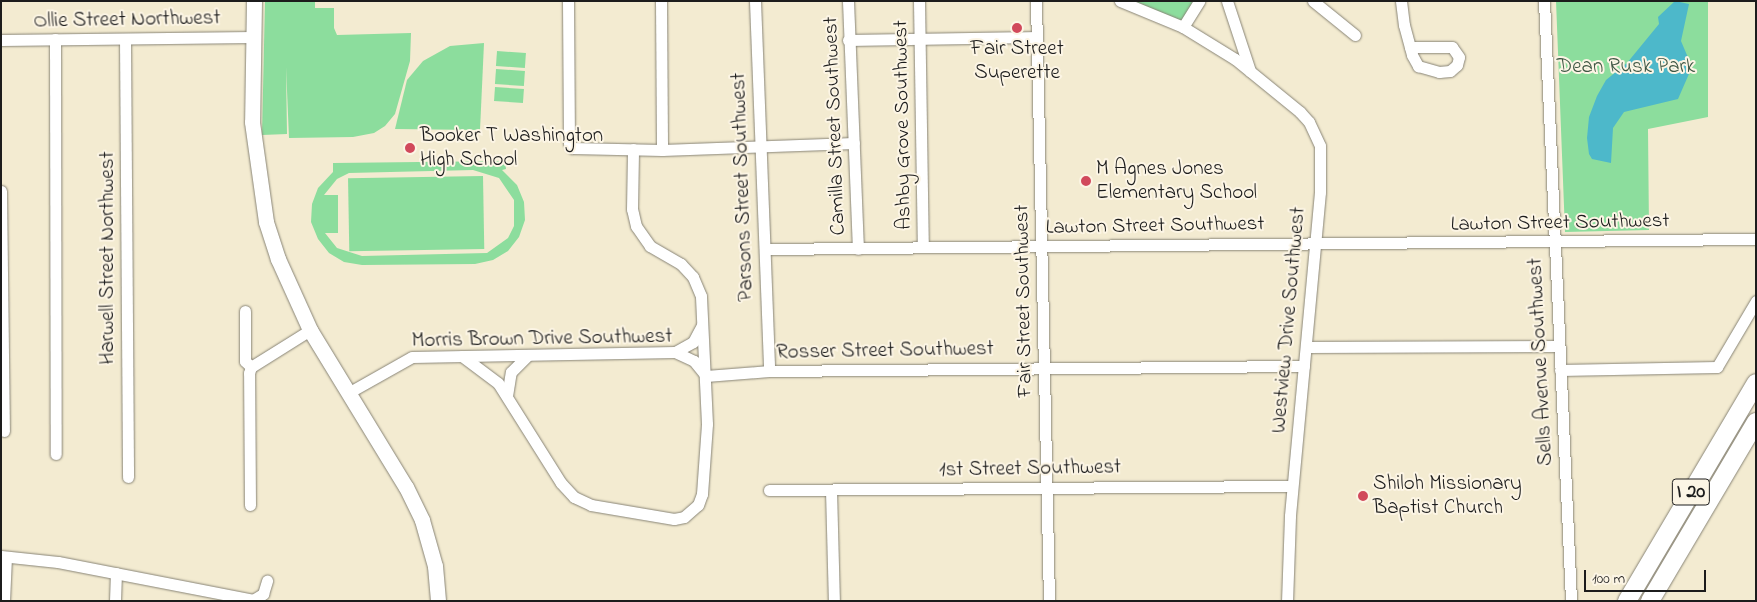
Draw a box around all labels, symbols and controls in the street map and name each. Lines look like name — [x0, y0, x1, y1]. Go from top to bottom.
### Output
street label: Ollie Street Northwest — [33, 6, 221, 34]
street label: Camilla Street Southwest — [819, 16, 851, 236]
street label: Ashby Grove Southwest — [889, 20, 917, 230]
marker: Fair Street Superette — [1011, 22, 1023, 34]
place label: Fair Street Superette — [970, 36, 1064, 86]
park label: Dean Rusk Park — [1557, 54, 1695, 80]
street label: Parsons Street Southwest — [726, 72, 760, 302]
place label: Booker T Washington High School — [420, 123, 603, 173]
marker: Booker T Washington High School — [404, 142, 416, 154]
street label: Harwell Street Northwest — [95, 151, 121, 365]
place label: M Agnes Jones Elementary School — [1096, 156, 1257, 206]
marker: M Agnes Jones Elementary School — [1080, 175, 1092, 187]
street label: Fair Street Southwest — [1010, 204, 1038, 398]
street label: Westview Drive Southwest — [1267, 206, 1311, 434]
street label: Lawton Street Southwest — [1450, 208, 1670, 238]
street label: Lawton Street Southwest — [1045, 211, 1265, 241]
street label: Sells Avenue Southwest — [1523, 257, 1559, 467]
street label: Morris Brown Drive Southwest — [411, 324, 673, 354]
street label: Rosser Street Southwest — [776, 337, 994, 365]
street label: 1st Street Southwest — [939, 455, 1121, 483]
place label: Shiloh Missionary Baptist Church — [1373, 471, 1522, 521]
road number: I 20 — [1671, 474, 1711, 510]
marker: Shiloh Missionary Baptist Church — [1357, 490, 1369, 502]
scale bar — [1587, 560, 1710, 592]
text: 100 m — [1592, 568, 1625, 590]

